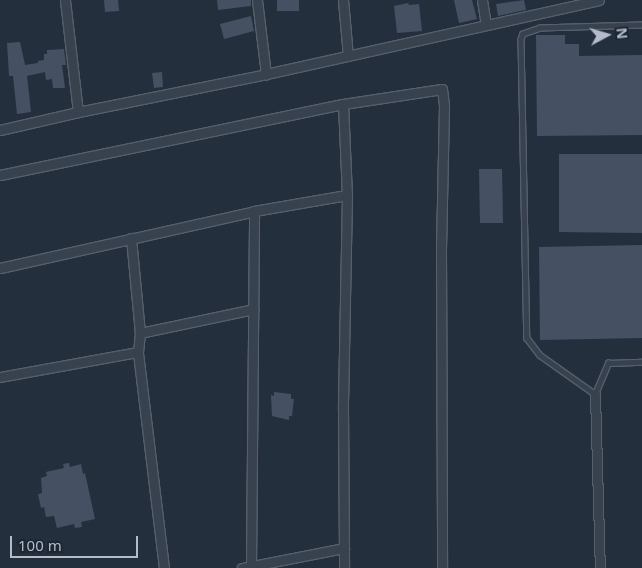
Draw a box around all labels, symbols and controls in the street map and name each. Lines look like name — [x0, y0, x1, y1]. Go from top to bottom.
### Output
north arrow — [582, 10, 632, 60]
text: N — [612, 27, 632, 40]
scale bar — [12, 526, 140, 558]
text: 100 m — [18, 535, 62, 555]

